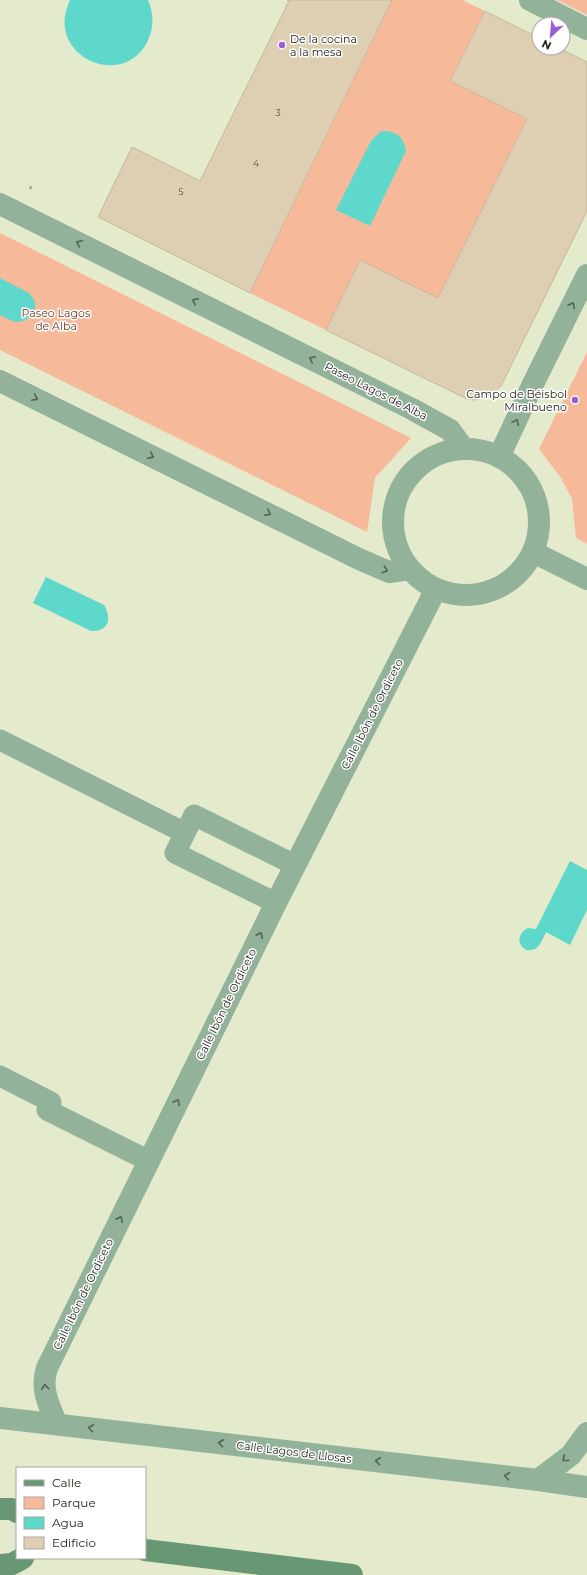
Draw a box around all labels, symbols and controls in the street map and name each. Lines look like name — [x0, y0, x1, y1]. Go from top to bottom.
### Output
north arrow — [531, 16, 571, 56]
place label: De la cocina a la mesa — [290, 32, 357, 59]
text: N — [540, 37, 554, 53]
marker: De la cocina a la mesa — [277, 40, 287, 50]
house number: 3 — [275, 107, 281, 118]
house number: 4 — [253, 158, 259, 169]
house number: 5 — [178, 186, 184, 197]
one-way arrow — [76, 240, 83, 248]
one-way arrow — [192, 298, 200, 306]
one-way arrow — [567, 301, 575, 309]
park label: Paseo Lagos de Alba — [22, 306, 91, 333]
one-way arrow — [309, 356, 316, 364]
street label: Paseo Lagos de Alba — [322, 359, 430, 423]
place label: Campo de Béisbol Miralbueno — [466, 387, 567, 414]
one-way arrow — [31, 393, 38, 401]
marker: Campo de Béisbol Miralbueno — [570, 395, 580, 405]
one-way arrow — [511, 418, 519, 425]
one-way arrow — [147, 451, 155, 459]
one-way arrow — [264, 508, 271, 516]
one-way arrow — [381, 565, 388, 574]
street label: Calle Ibón de Ordiceto — [338, 656, 406, 772]
one-way arrow — [255, 932, 263, 940]
street label: Calle Ibón de Ordiceto — [193, 946, 259, 1062]
one-way arrow — [173, 1099, 180, 1106]
one-way arrow — [115, 1215, 123, 1223]
street label: Calle Ibón de Ordiceto — [50, 1236, 116, 1352]
one-way arrow — [40, 1384, 49, 1390]
one-way arrow — [88, 1424, 95, 1433]
street label: Calle Lagos de Llosas — [236, 1438, 353, 1466]
one-way arrow — [218, 1439, 224, 1448]
one-way arrow — [563, 1454, 570, 1461]
one-way arrow — [375, 1457, 381, 1466]
legend — [16, 1467, 146, 1559]
one-way arrow — [504, 1472, 510, 1481]
text: Calle — [52, 1475, 81, 1490]
text: Parque — [52, 1495, 96, 1510]
text: Agua — [52, 1515, 84, 1530]
text: Edificio — [52, 1535, 96, 1550]

